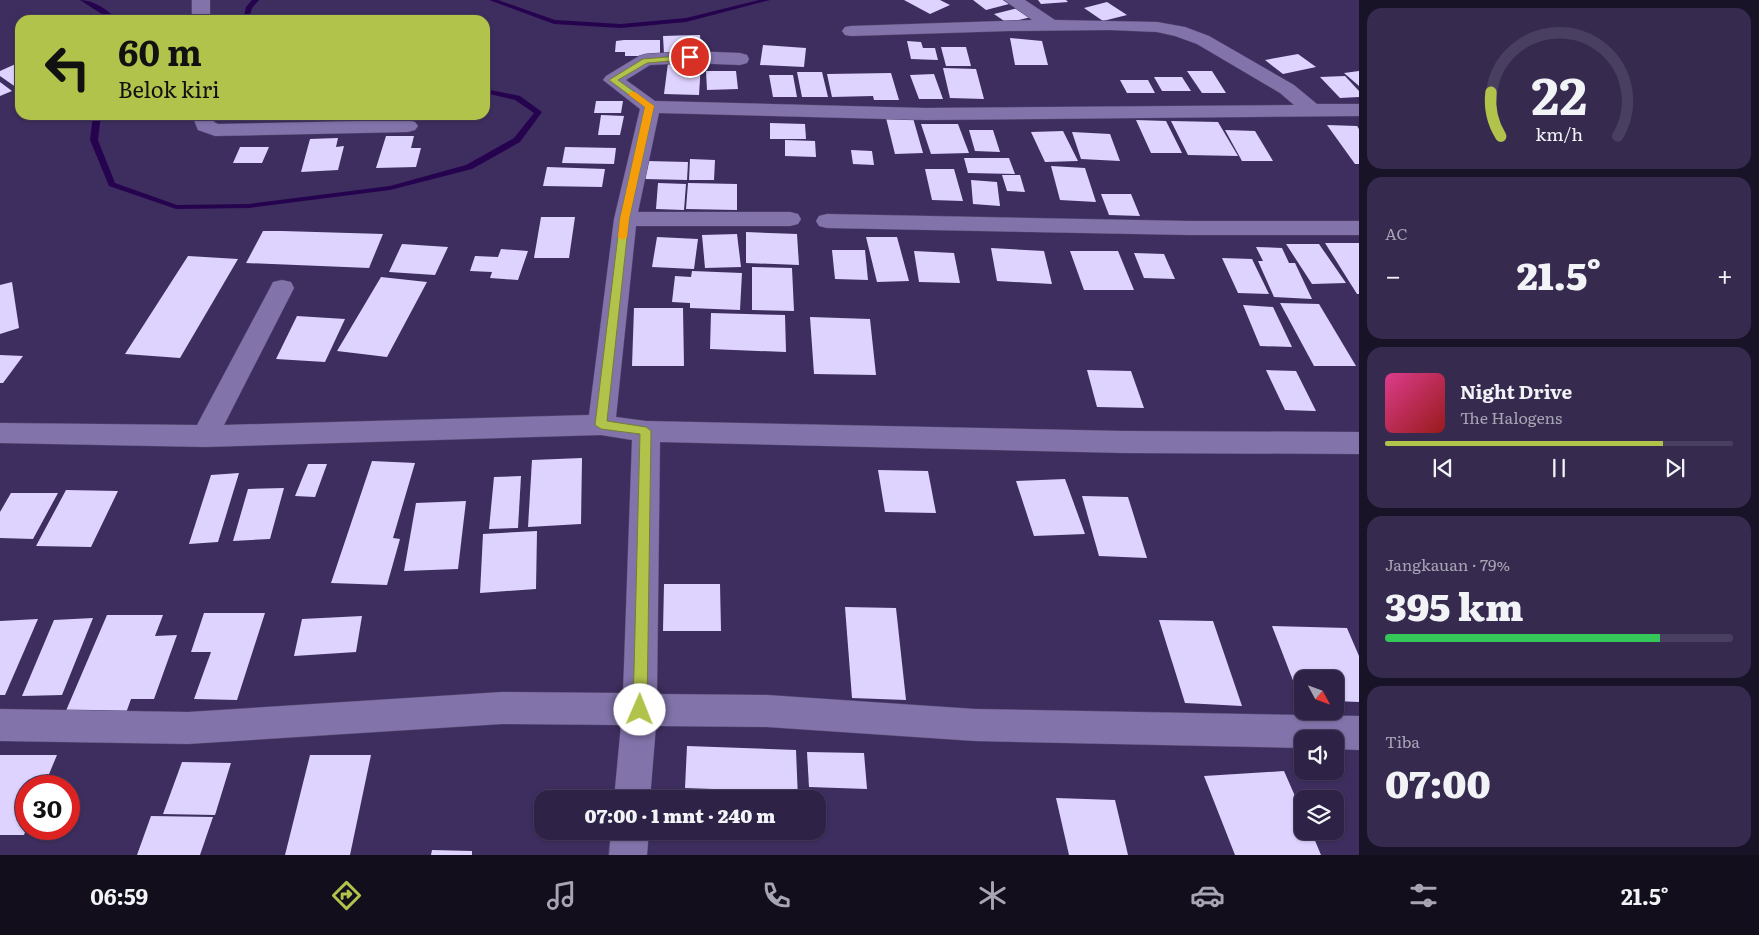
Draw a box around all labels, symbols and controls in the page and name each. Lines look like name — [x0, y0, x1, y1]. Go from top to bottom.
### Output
text: 60 m — [118, 25, 202, 77]
icon: left — [35, 35, 100, 100]
pin — [669, 36, 711, 78]
icon: arrive — [676, 43, 704, 71]
text: 22 — [1531, 54, 1587, 131]
text: Belok kiri — [118, 72, 220, 105]
text: km/h — [1535, 120, 1583, 147]
text: AC — [1385, 221, 1408, 245]
text: 21.5° — [1517, 245, 1601, 302]
text: − — [1385, 253, 1401, 295]
text: + — [1717, 253, 1733, 295]
text: Night Drive — [1460, 377, 1572, 405]
text: The Halogens — [1460, 405, 1562, 429]
icon: previous — [1429, 454, 1457, 482]
icon: pause — [1545, 454, 1573, 482]
icon: next — [1661, 454, 1689, 482]
text: Jangkauan · 79% — [1385, 552, 1510, 576]
text: 395 km — [1385, 576, 1523, 633]
north arrow — [1294, 670, 1344, 720]
map controls — [1294, 670, 1344, 840]
position arrow — [613, 683, 665, 735]
text: Tiba — [1385, 729, 1420, 753]
button: sound — [1294, 730, 1344, 780]
text: 07:00 — [1385, 753, 1491, 810]
speed limit sign: 30 — [15, 775, 80, 840]
button: layers — [1294, 790, 1344, 840]
text: 07:00 · 1 mnt · 240 m — [585, 801, 775, 829]
icon: directions — [329, 878, 364, 913]
icon: music — [544, 878, 579, 913]
icon: phone — [759, 878, 794, 913]
icon: climate — [975, 878, 1010, 913]
icon: car — [1190, 878, 1225, 913]
icon: filters — [1406, 878, 1441, 913]
text: 06:59 — [90, 879, 148, 912]
text: 21.5° — [1621, 879, 1669, 912]

